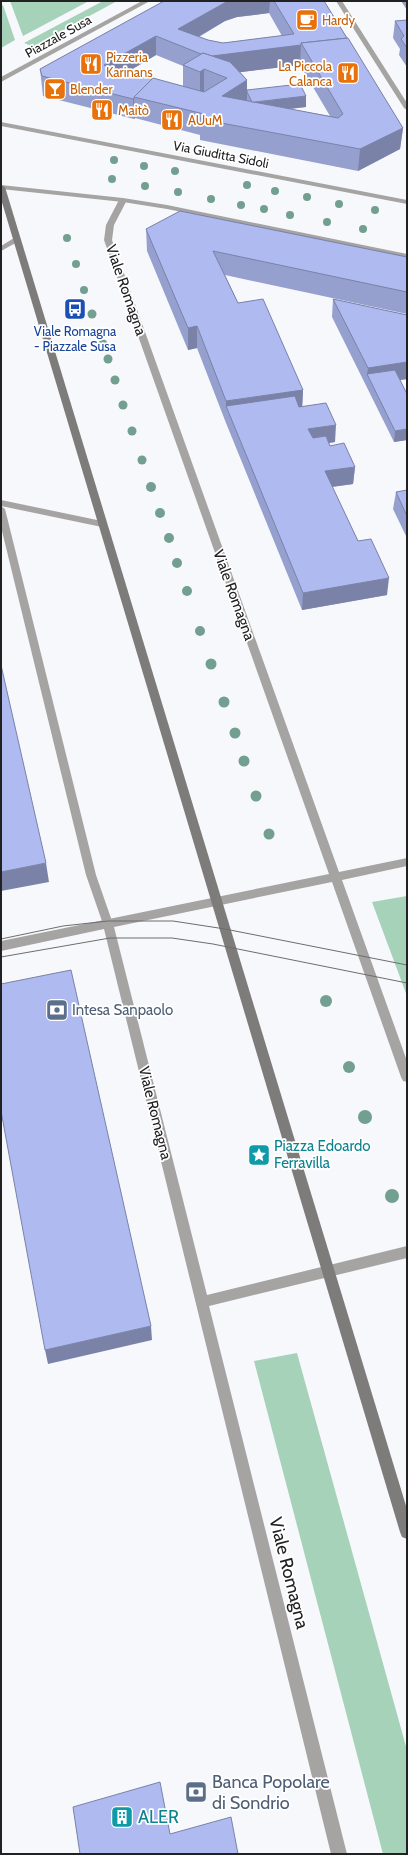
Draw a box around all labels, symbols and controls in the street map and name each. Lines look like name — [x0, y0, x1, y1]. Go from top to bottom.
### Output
cafe icon: Hardy — [294, 7, 320, 33]
street label: Piazzale Susa — [22, 11, 95, 61]
place label: Hardy — [322, 12, 355, 28]
place label: Pizzeria Karinans — [106, 49, 153, 80]
restaurant icon: Pizzeria Karinans — [78, 51, 104, 77]
place label: La Piccola Calanca — [278, 58, 333, 89]
restaurant icon: La Piccola Calanca — [335, 60, 361, 86]
bar icon: Blender — [42, 76, 68, 102]
place label: Blender — [70, 81, 113, 97]
restaurant icon: Maitò — [89, 97, 115, 123]
place label: Maitò — [118, 102, 149, 118]
restaurant icon: AUuM — [159, 107, 185, 133]
place label: AUuM — [188, 112, 222, 128]
street label: Via Giuditta Sidoli — [172, 137, 270, 171]
street label: Viale Romagna — [102, 242, 150, 339]
bus stop icon: Viale Romagna - Piazzale Susa — [62, 296, 88, 322]
place label: Viale Romagna - Piazzale Susa — [34, 323, 117, 354]
street label: Viale Romagna — [209, 547, 259, 644]
bank icon: Intesa Sanpaolo — [44, 997, 70, 1023]
place label: Intesa Sanpaolo — [72, 1001, 173, 1019]
street label: Viale Romagna — [135, 1065, 175, 1162]
place label: Piazza Edoardo Ferravilla — [274, 1137, 371, 1172]
place icon: Piazza Edoardo Ferravilla — [246, 1142, 272, 1168]
street label: Viale Romagna — [265, 1515, 314, 1631]
place label: Banca Popolare di Sondrio — [212, 1771, 330, 1814]
bank icon: Banca Popolare di Sondrio — [183, 1779, 209, 1805]
building icon: ALER — [109, 1804, 135, 1830]
place label: ALER — [138, 1806, 179, 1828]

